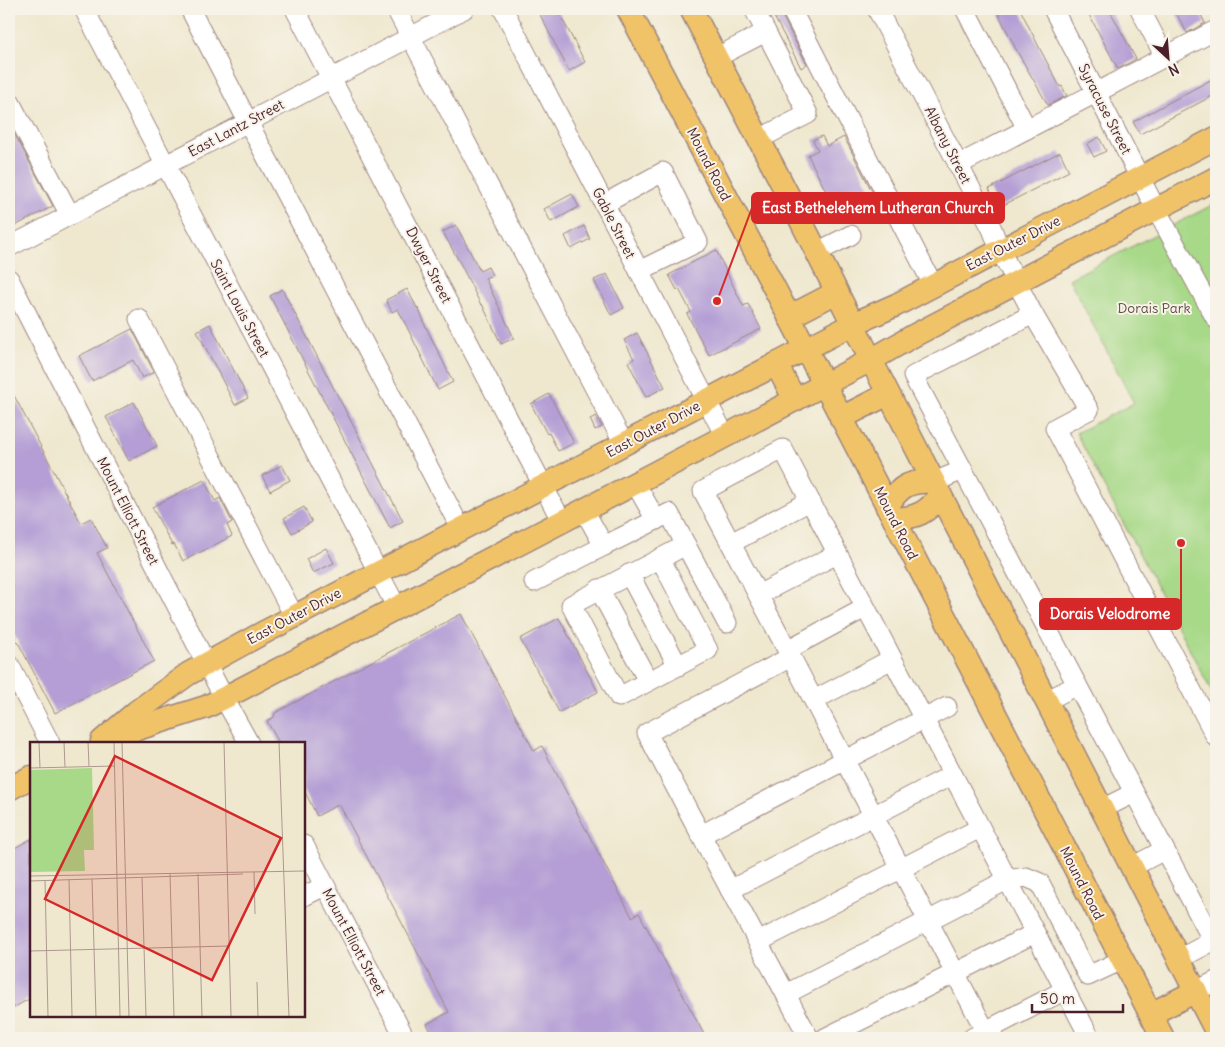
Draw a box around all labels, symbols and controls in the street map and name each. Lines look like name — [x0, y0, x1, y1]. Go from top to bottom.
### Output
north arrow — [1142, 32, 1192, 82]
text: N — [1165, 59, 1182, 80]
street label: Syracuse Street — [1074, 61, 1136, 157]
street label: East Lantz Street — [185, 95, 287, 161]
street label: Albany Street — [921, 103, 975, 187]
street label: Mound Road — [683, 124, 735, 204]
street label: Gable Street — [588, 185, 640, 262]
callout: East Bethelehem Lutheran Church — [752, 193, 1004, 223]
text: East Bethelehem Lutheran Church — [762, 198, 994, 217]
street label: East Outer Drive — [963, 211, 1063, 275]
street label: Dwyer Street — [402, 224, 456, 306]
street label: Saint Louis Street — [207, 256, 274, 360]
park label: Dorais Park — [1117, 299, 1191, 317]
street label: East Outer Drive — [603, 397, 703, 461]
street label: Mount Elliott Street — [93, 454, 163, 568]
street label: Mound Road — [870, 483, 922, 563]
street label: East Outer Drive — [244, 584, 344, 648]
callout: Dorais Velodrome — [1040, 599, 1181, 629]
text: Dorais Velodrome — [1050, 604, 1170, 623]
inset map — [30, 742, 305, 1017]
street label: Mound Road — [1056, 843, 1108, 923]
street label: Mount Elliott Street — [318, 885, 390, 999]
scale bar — [1032, 982, 1124, 1014]
text: 50 m — [1040, 989, 1075, 1008]

